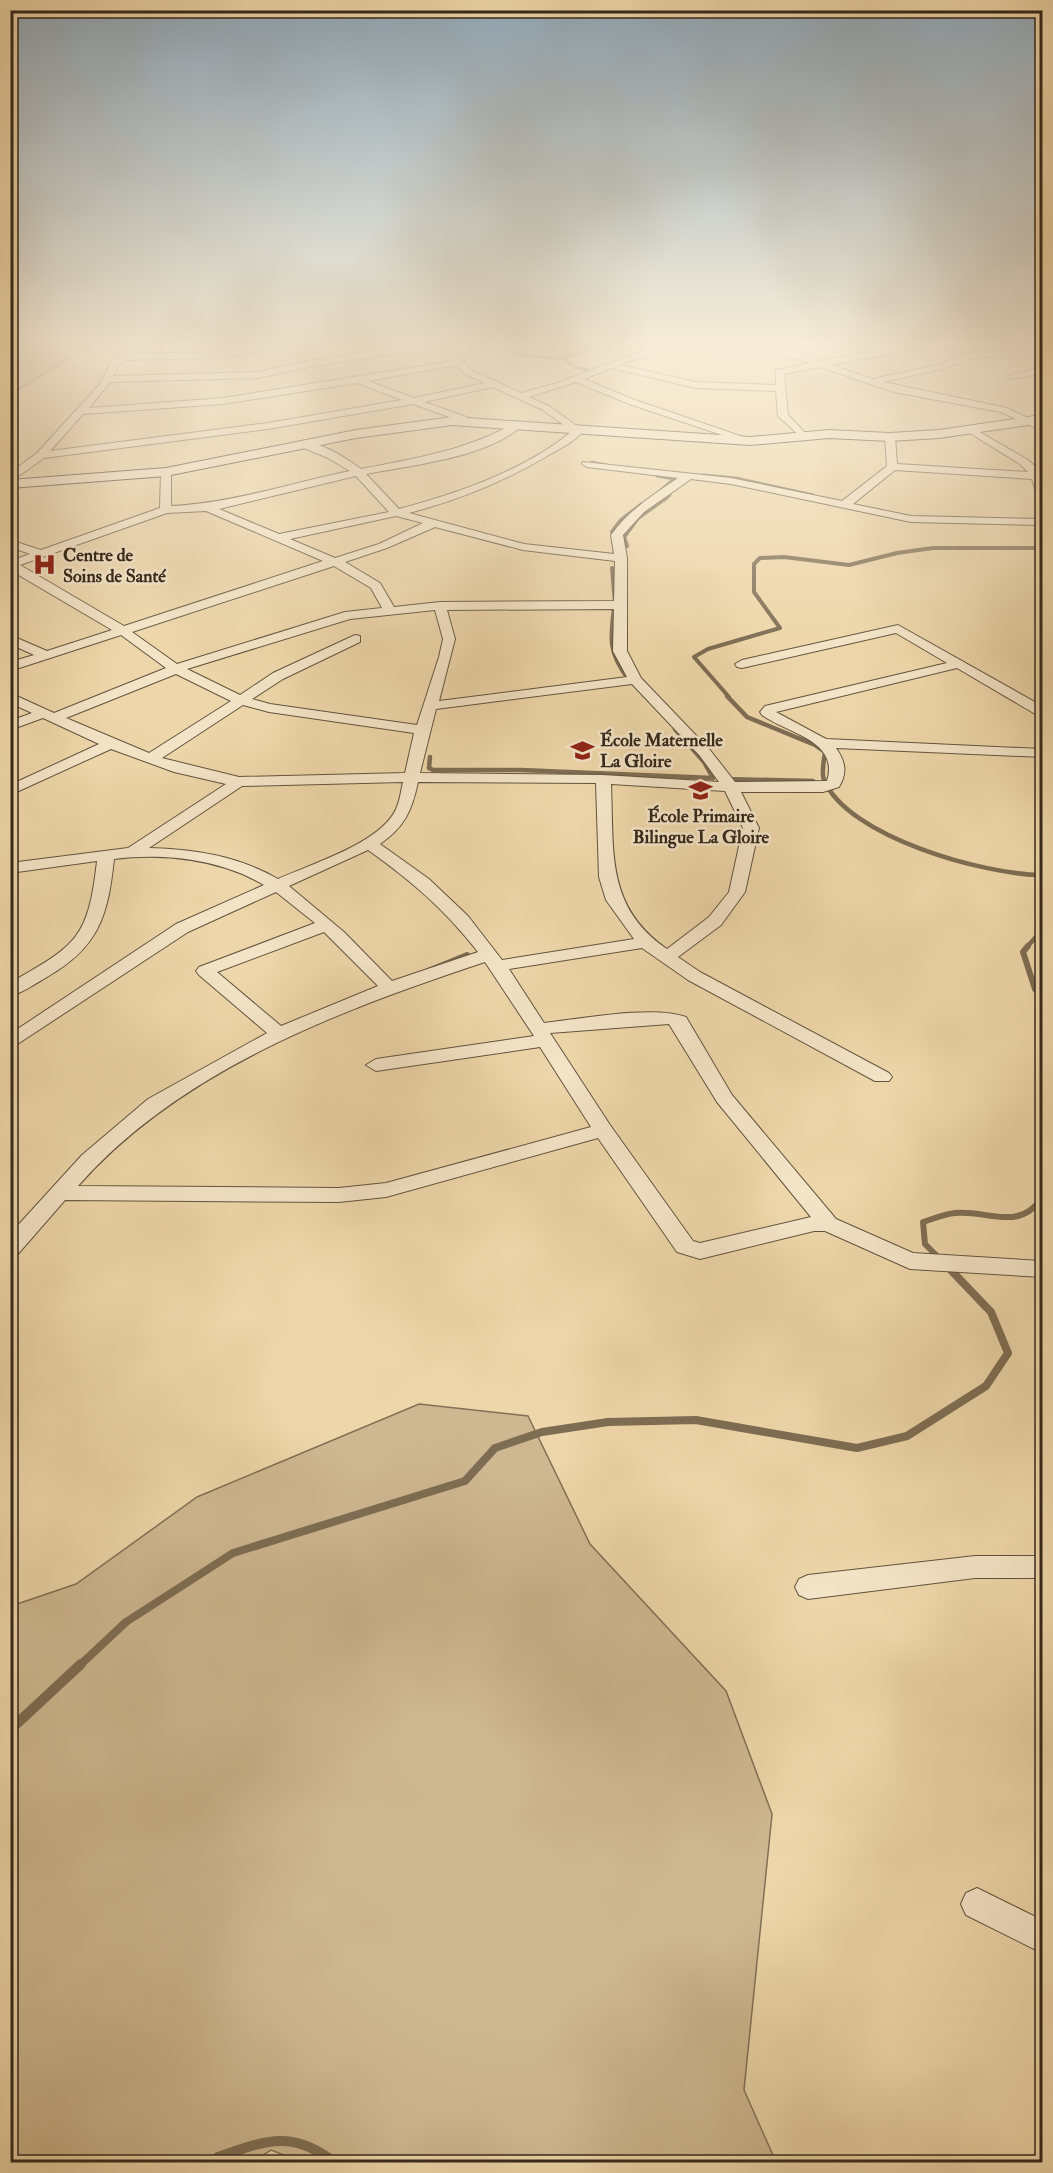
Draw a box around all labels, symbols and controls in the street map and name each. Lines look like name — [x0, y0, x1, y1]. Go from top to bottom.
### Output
place label: Centre de Soins de Santé — [63, 544, 166, 588]
hospital icon: Centre de Soins de Santé — [32, 552, 58, 578]
place label: École Maternelle La Gloire — [600, 728, 723, 773]
school or university icon: École Maternelle La Gloire — [569, 737, 595, 763]
school or university icon: École Primaire Bilingue La Gloire — [688, 777, 714, 803]
place label: École Primaire Bilingue La Gloire — [633, 804, 770, 849]

